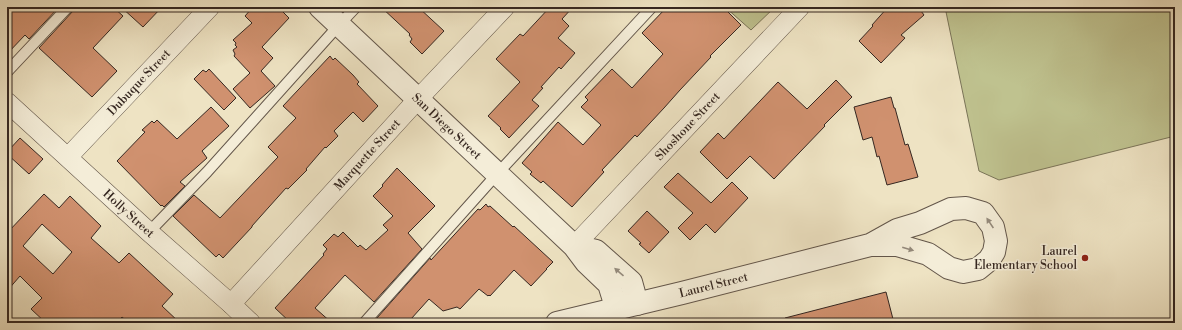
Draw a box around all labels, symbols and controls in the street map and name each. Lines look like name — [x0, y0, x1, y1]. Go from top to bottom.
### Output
street label: Dubuque Street — [104, 46, 174, 119]
street label: Shoshone Street — [652, 89, 724, 164]
street label: San Diego Street — [408, 90, 485, 163]
street label: Marquette Street — [331, 116, 404, 194]
street label: Holly Street — [100, 186, 158, 242]
one-way arrow — [986, 217, 994, 228]
place label: Laurel Elementary School — [974, 244, 1077, 273]
one-way arrow — [902, 246, 915, 252]
marker: Laurel Elementary School — [1080, 253, 1090, 263]
one-way arrow — [614, 267, 625, 276]
street label: Laurel Street — [677, 269, 750, 301]

